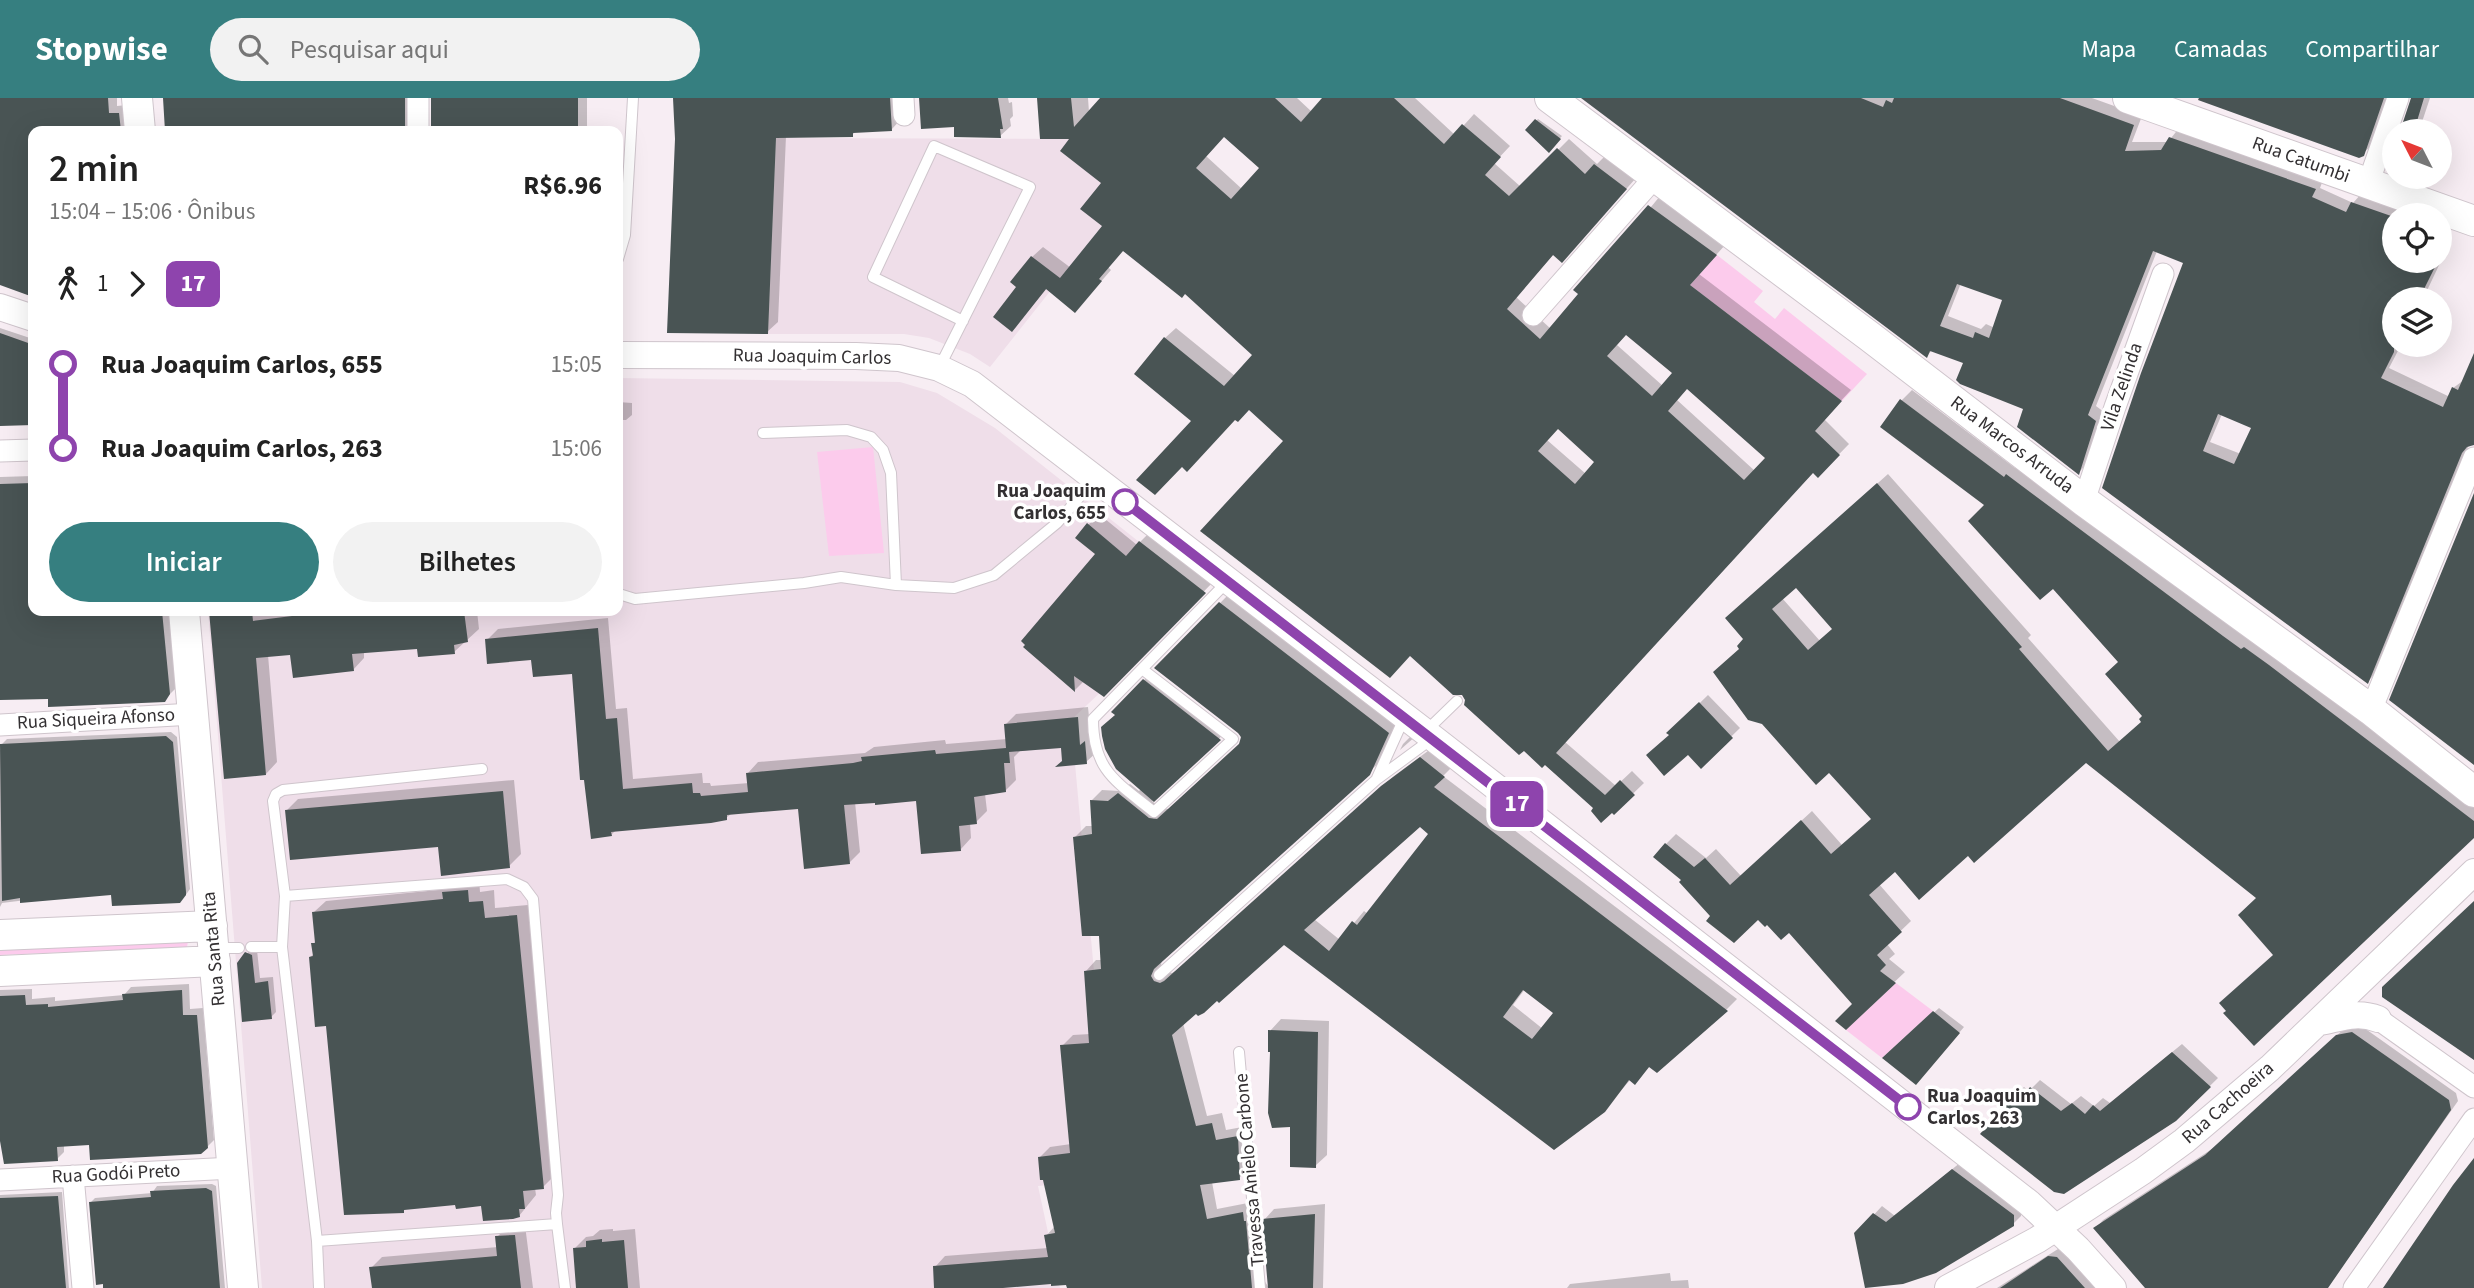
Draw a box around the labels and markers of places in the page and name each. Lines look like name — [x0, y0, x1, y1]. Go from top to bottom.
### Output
place label: Rua Joaquim Carlos, 655 — [997, 478, 1106, 527]
marker: Rua Joaquim Carlos, 655 — [1112, 489, 1138, 515]
place label: Rua Joaquim Carlos, 263 — [1927, 1083, 2036, 1132]
marker: Rua Joaquim Carlos, 263 — [1895, 1094, 1921, 1120]

